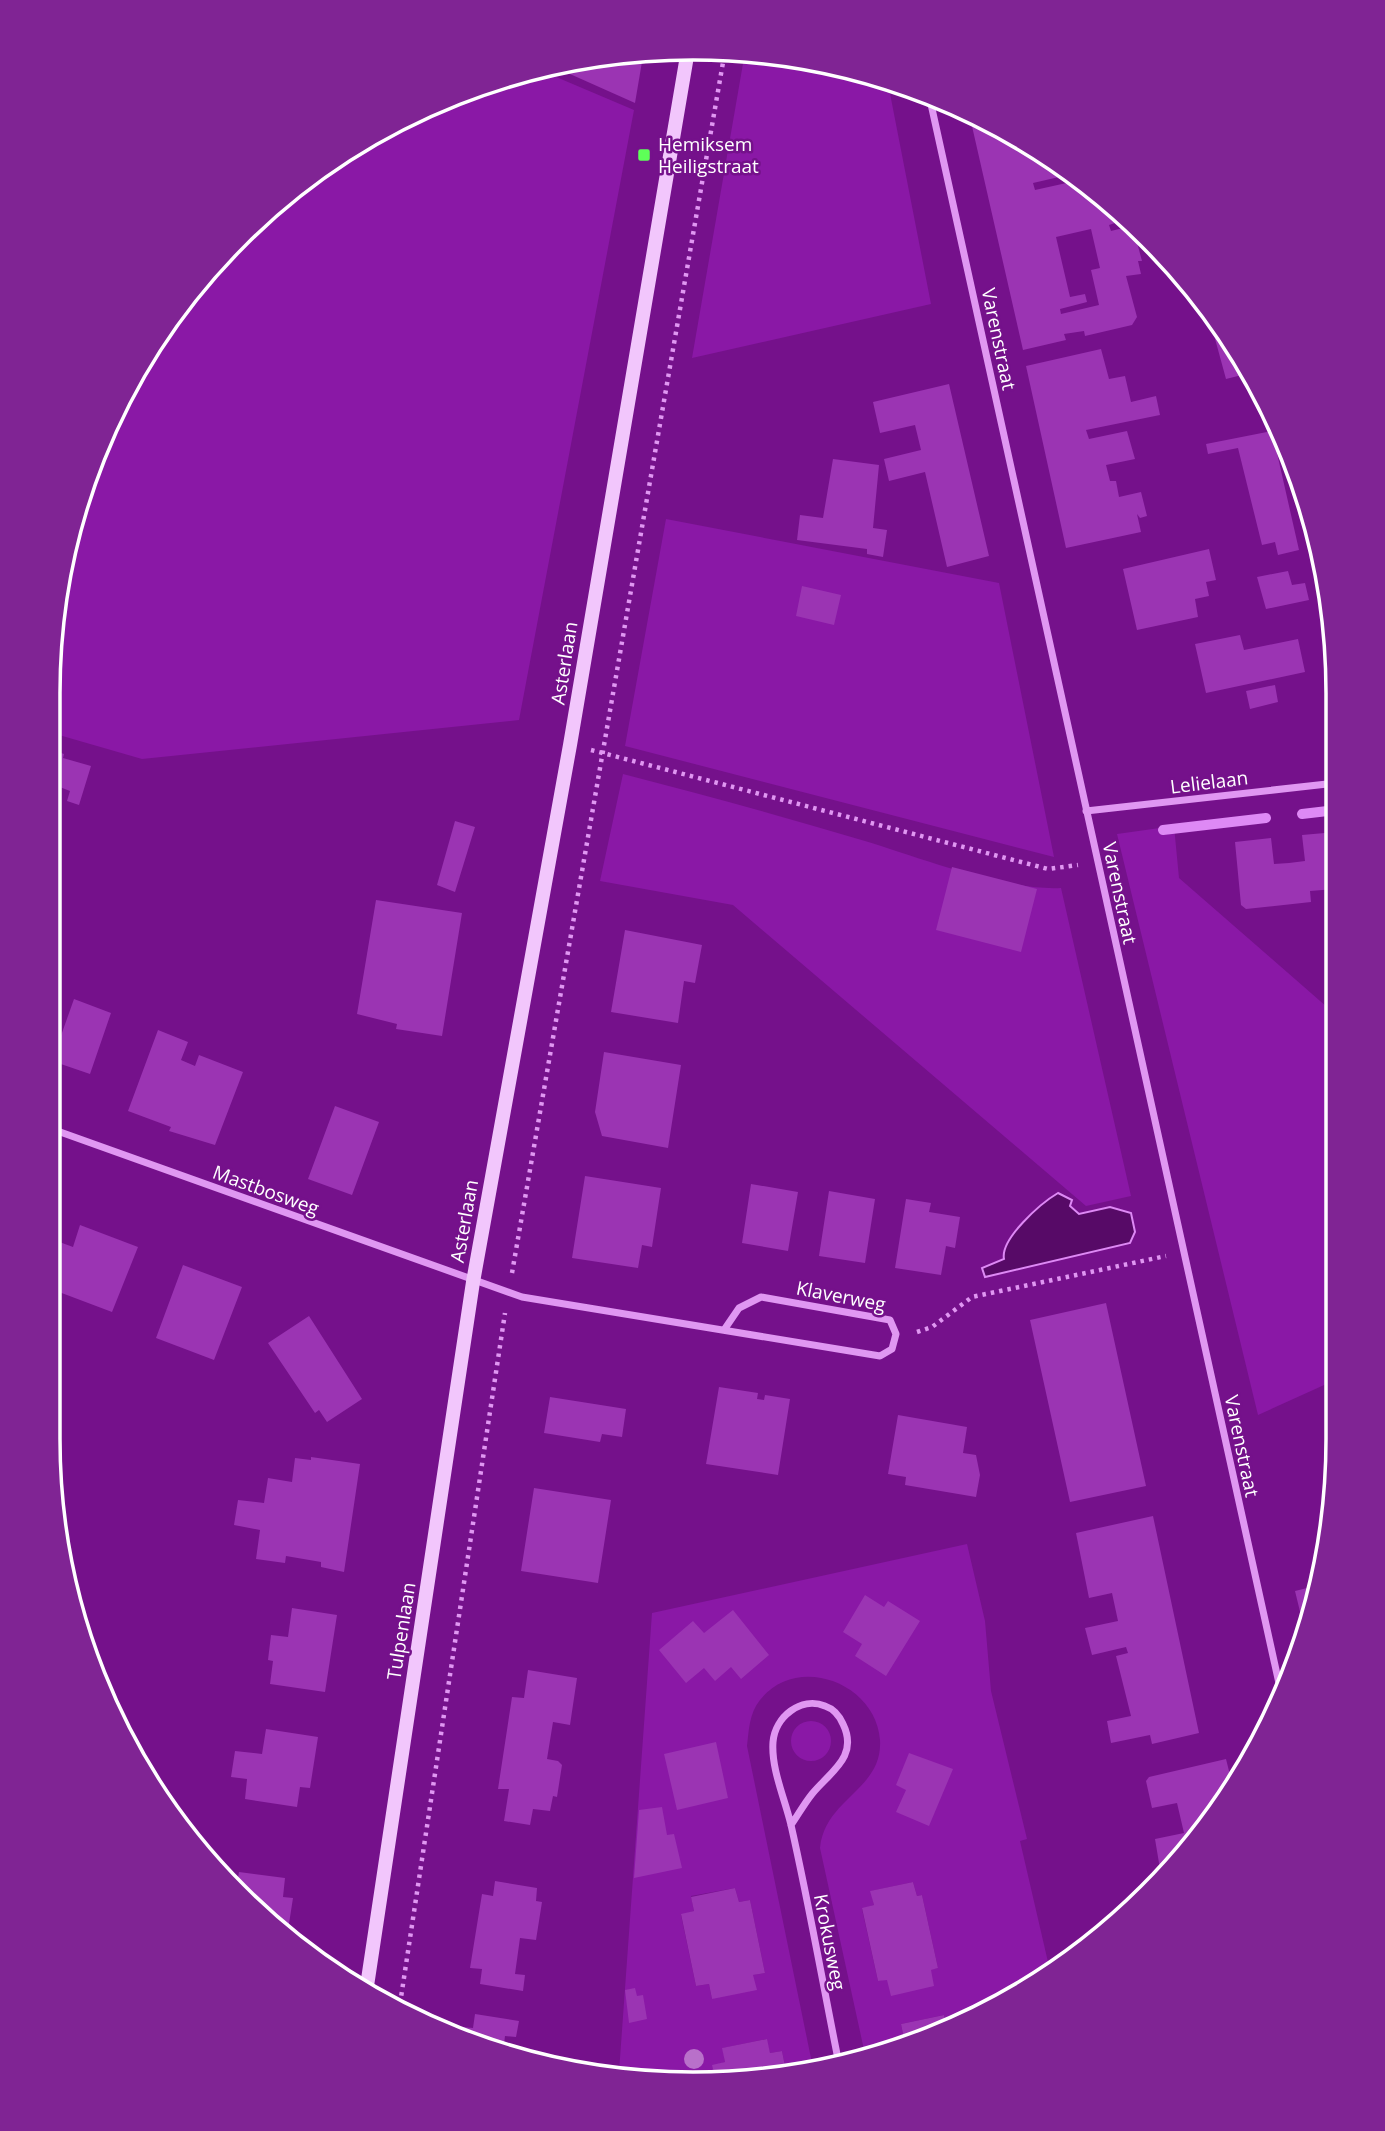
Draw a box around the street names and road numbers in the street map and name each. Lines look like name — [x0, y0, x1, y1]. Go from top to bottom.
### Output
street label: Varenstraat — [976, 286, 1023, 393]
street label: Asterlaan — [545, 620, 583, 706]
street label: Lelielaan — [1168, 764, 1250, 800]
street label: Varenstraat — [1097, 840, 1144, 947]
street label: Mastbosweg — [209, 1159, 323, 1221]
street label: Asterlaan — [444, 1177, 484, 1265]
street label: Klaverweg — [794, 1275, 888, 1317]
street label: Varenstraat — [1219, 1393, 1266, 1500]
street label: Tulpenlaan — [380, 1580, 422, 1682]
street label: Krokusweg — [808, 1892, 852, 1992]

